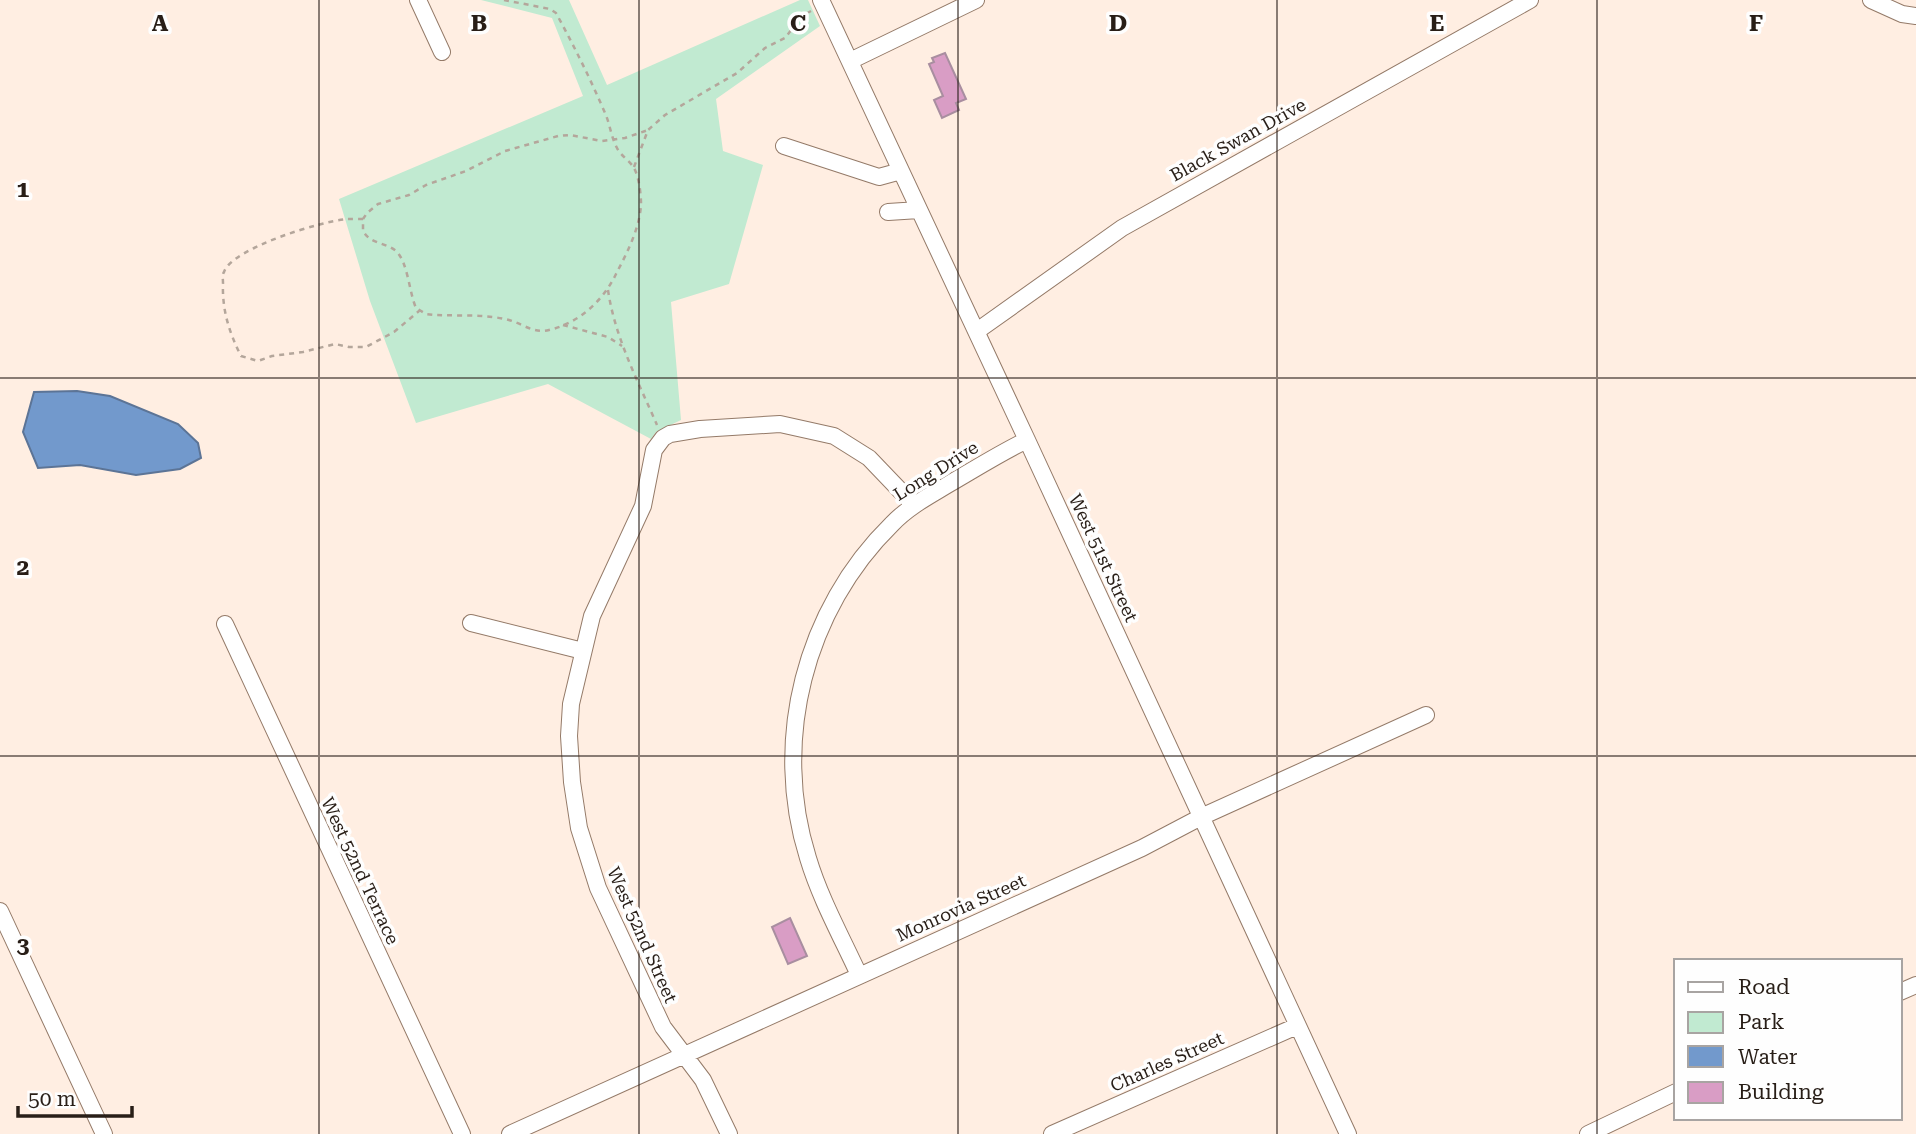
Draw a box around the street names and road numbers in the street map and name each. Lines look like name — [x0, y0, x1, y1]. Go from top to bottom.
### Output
street label: Black Swan Drive — [1166, 93, 1309, 186]
street label: Long Drive — [890, 436, 982, 505]
street label: West 51st Street — [1065, 490, 1142, 625]
street label: West 52nd Terrace — [317, 794, 404, 948]
street label: West 52nd Street — [603, 864, 682, 1006]
street label: Monrovia Street — [893, 869, 1029, 946]
street label: Charles Street — [1107, 1027, 1227, 1096]

